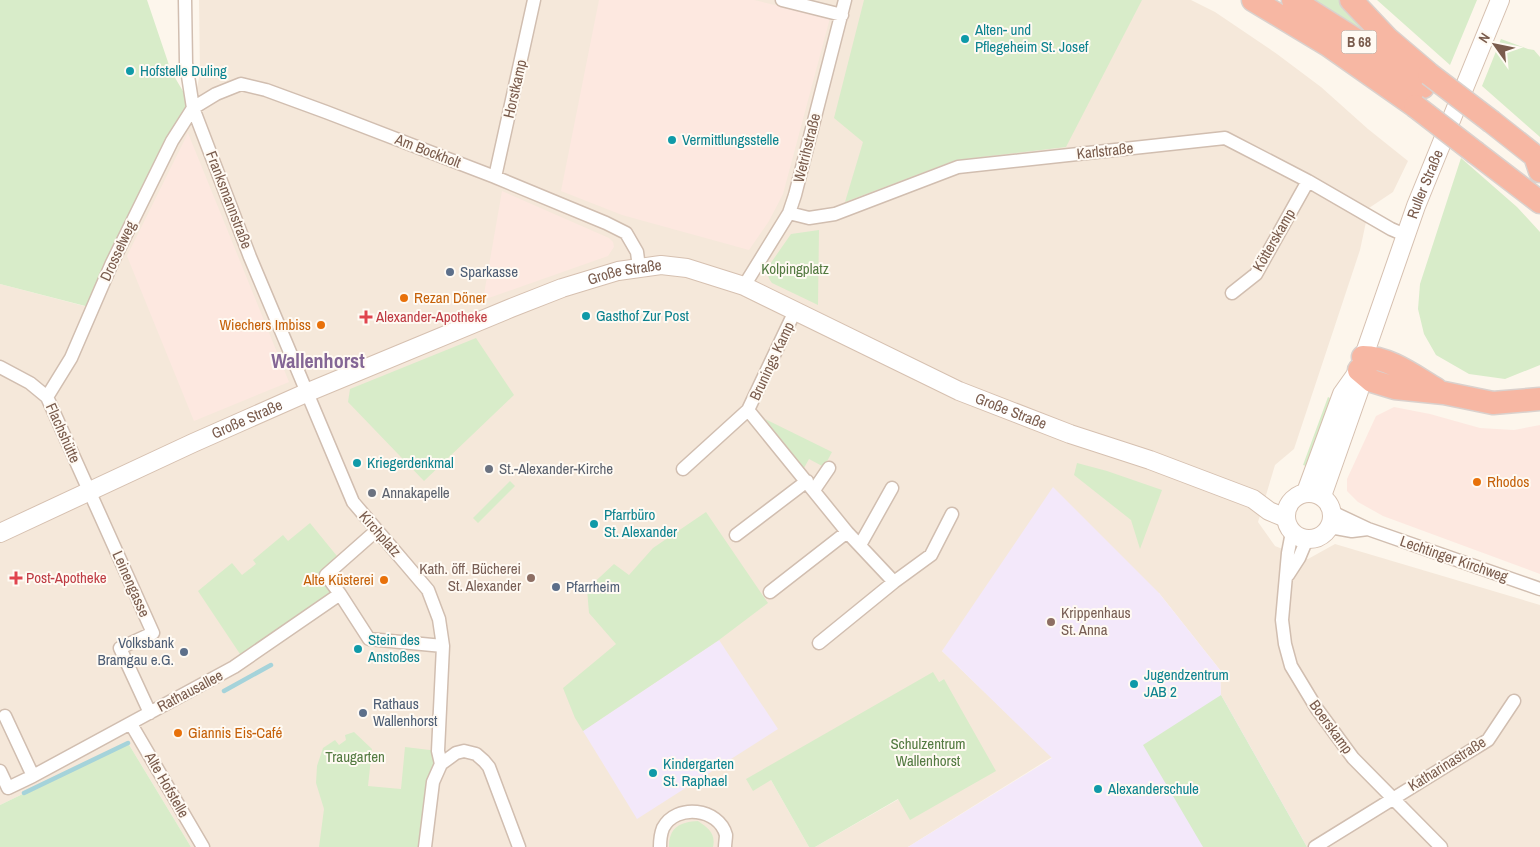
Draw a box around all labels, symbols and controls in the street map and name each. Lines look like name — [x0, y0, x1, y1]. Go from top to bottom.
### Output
place label: Alten- und Pflegeheim St. Josef — [974, 19, 1089, 57]
north arrow — [1470, 20, 1520, 70]
text: N — [1474, 30, 1494, 46]
road number: B 68 — [1342, 31, 1376, 54]
marker: Alten- und Pflegeheim St. Josef — [959, 33, 971, 45]
street label: Horstkamp — [498, 57, 531, 120]
place label: Hofstelle Duling — [140, 60, 227, 81]
marker: Hofstelle Duling — [124, 65, 136, 77]
street label: Wetrihstraße — [788, 111, 825, 185]
street label: Am Bockholt — [391, 128, 465, 173]
place label: Vermittlungsstelle — [682, 129, 779, 150]
marker: Vermittlungsstelle — [666, 134, 678, 146]
street label: Karlstraße — [1076, 137, 1134, 164]
street label: Ruller Straße — [1401, 146, 1448, 221]
street label: Franksmannstraße — [201, 148, 258, 252]
street label: Kötterskamp — [1247, 204, 1300, 275]
street label: Drosselweg — [94, 217, 141, 284]
street label: Große Straße — [585, 254, 663, 290]
park label: Kolpingplatz — [761, 258, 829, 279]
place label: Sparkasse — [460, 261, 518, 282]
marker: Sparkasse — [444, 266, 456, 278]
place label: Rezan Döner — [414, 287, 486, 308]
marker: Rezan Döner — [398, 292, 410, 304]
place label: Gasthof Zur Post — [596, 305, 690, 326]
place label: Alexander-Apotheke — [375, 306, 488, 327]
marker: Gasthof Zur Post — [580, 310, 592, 322]
marker: Alexander-Apotheke — [360, 311, 372, 323]
place label: Wiechers Imbiss — [219, 314, 311, 335]
street label: Brunings Kamp — [744, 318, 799, 404]
marker: Wiechers Imbiss — [315, 319, 327, 331]
district label: Wallenhorst — [271, 347, 365, 374]
street label: Große Straße — [972, 387, 1050, 434]
street label: Große Straße — [208, 394, 286, 443]
street label: Flachshütte — [41, 399, 86, 466]
place label: Kriegerdenkmal — [367, 452, 454, 473]
marker: Kriegerdenkmal — [351, 457, 363, 469]
place label: St.-Alexander-Kirche — [499, 458, 613, 479]
marker: St.-Alexander-Kirche — [483, 463, 495, 475]
place label: Rhodos — [1487, 471, 1529, 492]
marker: Rhodos — [1471, 476, 1483, 488]
place label: Annakapelle — [381, 482, 450, 503]
marker: Annakapelle — [366, 487, 378, 499]
place label: Pfarrbüro St. Alexander — [604, 504, 677, 542]
street label: Kirchplatz — [355, 506, 406, 561]
marker: Pfarrbüro St. Alexander — [588, 518, 600, 530]
street label: Lechtinger Kirchweg — [1397, 530, 1511, 587]
street label: Leinengasse — [108, 547, 155, 620]
place label: Kath. öff. Bücherei St. Alexander — [419, 558, 521, 596]
place label: Post-Apotheke — [26, 567, 107, 588]
place label: Alte Küsterei — [303, 569, 374, 590]
marker: Post-Apotheke — [10, 572, 22, 584]
marker: Kath. öff. Bücherei St. Alexander — [525, 572, 537, 584]
marker: Alte Küsterei — [378, 574, 390, 586]
place label: Pfarrheim — [566, 576, 620, 597]
marker: Pfarrheim — [550, 581, 562, 593]
place label: Krippenhaus St. Anna — [1061, 602, 1131, 640]
marker: Krippenhaus St. Anna — [1045, 616, 1057, 628]
place label: Stein des Anstoßes — [367, 629, 420, 667]
place label: Volksbank Bramgau e.G. — [97, 632, 175, 670]
marker: Stein des Anstoßes — [352, 643, 364, 655]
marker: Volksbank Bramgau e.G. — [178, 646, 190, 658]
street label: Rathausallee — [153, 664, 227, 717]
place label: Jugendzentrum JAB 2 — [1144, 664, 1229, 702]
marker: Jugendzentrum JAB 2 — [1128, 678, 1140, 690]
place label: Rathaus Wallenhorst — [373, 693, 438, 731]
street label: Boerskamp — [1305, 695, 1358, 758]
marker: Rathaus Wallenhorst — [357, 707, 369, 719]
place label: Giannis Eis-Café — [188, 722, 283, 743]
marker: Giannis Eis-Café — [172, 727, 184, 739]
street label: Katharinastraße — [1404, 731, 1490, 796]
park label: Schulzentrum Wallenhorst — [890, 733, 966, 771]
park label: Traugarten — [325, 746, 385, 767]
street label: Alte Hofstelle — [140, 747, 195, 822]
place label: Kindergarten St. Raphael — [663, 753, 734, 791]
marker: Kindergarten St. Raphael — [647, 767, 659, 779]
place label: Alexanderschule — [1107, 778, 1199, 799]
marker: Alexanderschule — [1092, 783, 1104, 795]

